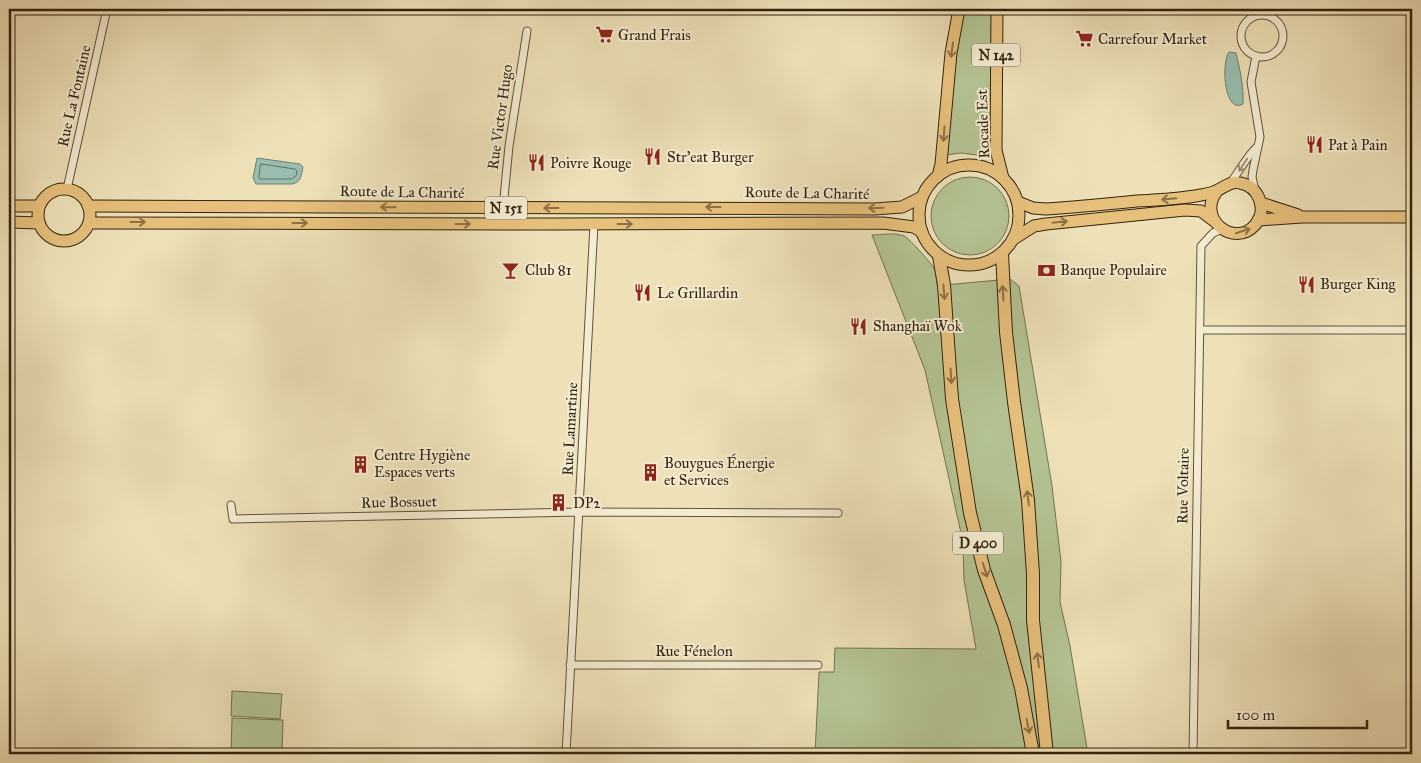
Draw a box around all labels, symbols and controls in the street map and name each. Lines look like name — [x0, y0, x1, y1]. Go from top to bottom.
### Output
supermarket icon: Grand Frais — [594, 25, 614, 45]
place label: Grand Frais — [618, 26, 691, 44]
supermarket icon: Carrefour Market — [1074, 29, 1094, 49]
place label: Carrefour Market — [1098, 30, 1208, 48]
one-way arrow — [947, 42, 957, 58]
street label: Rue La Fontaine — [54, 43, 94, 149]
road number: N 142 — [972, 44, 1020, 66]
street label: Rue Victor Hugo — [484, 63, 516, 171]
street label: Rocade Est — [973, 88, 993, 159]
one-way arrow — [939, 126, 949, 142]
restaurant icon: Pat à Pain — [1304, 135, 1324, 155]
place label: Pat à Pain — [1328, 136, 1388, 154]
restaurant icon: Str’eat Burger — [643, 147, 663, 167]
place label: Str’eat Burger — [667, 148, 754, 166]
restaurant icon: Poivre Rouge — [526, 153, 546, 173]
place label: Poivre Rouge — [550, 154, 631, 172]
one-way arrow — [1238, 158, 1248, 172]
street label: Route de La Charité — [340, 182, 465, 202]
street label: Route de La Charité — [745, 183, 870, 203]
one-way arrow — [1161, 194, 1177, 203]
road number: N 151 — [485, 197, 527, 220]
one-way arrow — [381, 202, 397, 212]
one-way arrow — [706, 202, 722, 212]
one-way arrow — [543, 203, 560, 213]
one-way arrow — [868, 204, 884, 213]
one-way arrow — [129, 217, 145, 227]
one-way arrow — [292, 218, 308, 228]
one-way arrow — [1051, 218, 1067, 227]
one-way arrow — [454, 219, 470, 229]
one-way arrow — [616, 219, 633, 229]
one-way arrow — [1235, 225, 1251, 235]
bar icon: Club 81 — [501, 260, 521, 280]
bank icon: Banque Populaire — [1036, 260, 1056, 280]
place label: Club 81 — [525, 261, 572, 279]
place label: Banque Populaire — [1060, 261, 1167, 280]
restaurant icon: Burger King — [1296, 274, 1316, 294]
place label: Burger King — [1320, 275, 1397, 293]
restaurant icon: Le Grillardin — [633, 283, 653, 303]
one-way arrow — [940, 283, 949, 299]
place label: Le Grillardin — [657, 284, 738, 302]
one-way arrow — [999, 286, 1008, 302]
restaurant icon: Shanghaï Wok — [849, 316, 869, 336]
place label: Shanghaï Wok — [873, 317, 962, 335]
one-way arrow — [946, 368, 955, 384]
street label: Rue Lamartine — [559, 382, 581, 476]
place label: Centre Hygiène Espaces verts — [374, 446, 470, 481]
street label: Rue Voltaire — [1173, 448, 1193, 524]
place label: Bouygues Énergie et Services — [664, 453, 775, 489]
building icon: Centre Hygiène Espaces verts — [350, 454, 370, 474]
building icon: Bouygues Énergie et Services — [640, 462, 660, 482]
one-way arrow — [1023, 490, 1033, 506]
street label: Rue Bossuet — [361, 492, 438, 512]
building icon: DP2 — [549, 493, 569, 513]
place label: DP2 — [573, 494, 601, 512]
road number: D 400 — [953, 532, 1003, 554]
one-way arrow — [980, 562, 990, 578]
street label: Rue Fénelon — [655, 642, 733, 660]
one-way arrow — [1033, 652, 1043, 668]
scale bar — [1228, 698, 1367, 730]
text: 100 m — [1236, 706, 1276, 724]
one-way arrow — [1024, 718, 1034, 734]

